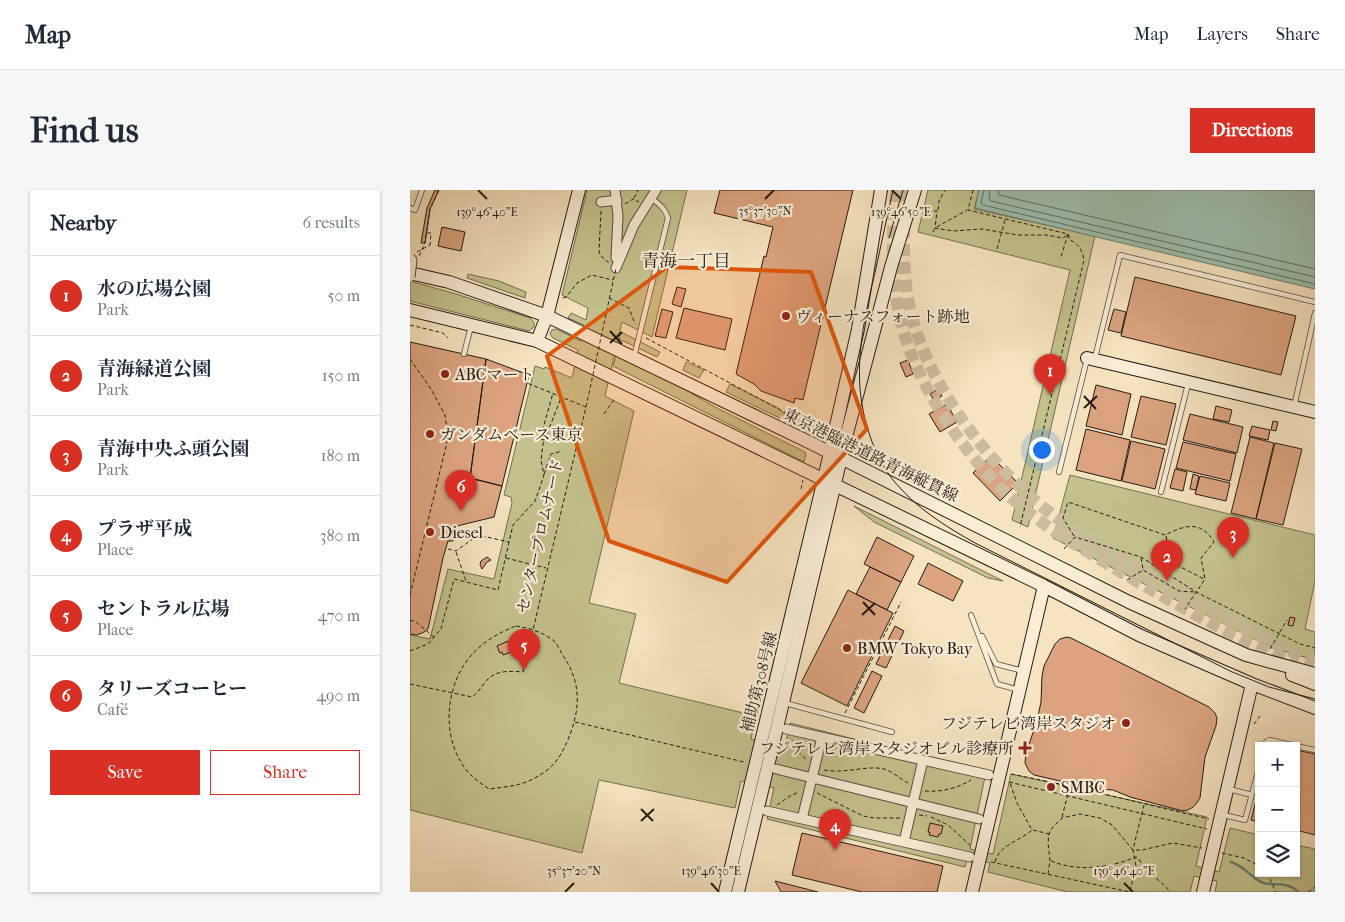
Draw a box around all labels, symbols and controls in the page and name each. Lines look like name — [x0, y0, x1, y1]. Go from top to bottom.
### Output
text: Map — [25, 21, 71, 49]
text: Map — [1134, 24, 1168, 45]
text: Layers — [1196, 24, 1248, 45]
text: Share — [1276, 24, 1320, 45]
button: Directions — [1190, 108, 1315, 153]
text: Find us — [30, 110, 139, 151]
text: 35°37'30"N — [738, 204, 792, 218]
text: 139°46'40"E — [456, 205, 518, 219]
text: 139°46'50"E — [871, 205, 931, 219]
text: Nearby — [50, 211, 116, 235]
text: 6 results — [302, 213, 360, 232]
district label: 青海一丁目 — [641, 251, 731, 272]
text: 水の広場公園 — [97, 278, 211, 300]
text: 1 — [63, 286, 69, 305]
text: 50 m — [328, 286, 360, 305]
text: Park — [97, 300, 129, 319]
place label: ヴィーナスフォート跡地 — [796, 307, 970, 326]
marker: ヴィーナスフォート跡地 — [780, 310, 792, 322]
pin: 1 — [1034, 354, 1066, 395]
text: 青海緑道公園 — [97, 358, 211, 380]
place label: ABCマート — [454, 365, 535, 384]
text: 2 — [62, 366, 70, 385]
text: 150 m — [322, 366, 360, 385]
marker: ABCマート — [439, 368, 451, 380]
text: Park — [97, 380, 129, 399]
street label: 東京港臨港道路青海縦貫線 — [781, 404, 961, 506]
place label: ガンダムベース東京 — [440, 425, 583, 444]
marker: ガンダムベース東京 — [424, 428, 436, 440]
your location — [1029, 437, 1055, 463]
text: 青海中央ふ頭公園 — [97, 438, 249, 460]
text: 3 — [63, 446, 69, 465]
text: 180 m — [321, 446, 360, 465]
street label: センタープロムナード — [513, 457, 567, 615]
text: Park — [97, 460, 129, 479]
pin: 6 — [445, 470, 477, 511]
pin: 3 — [1217, 517, 1249, 558]
text: プラザ平成 — [97, 518, 192, 540]
place label: Diesel — [440, 523, 483, 542]
text: 4 — [61, 526, 71, 545]
text: 380 m — [320, 526, 360, 545]
marker: Diesel — [424, 526, 436, 538]
text: Place — [97, 540, 133, 559]
pin: 2 — [1151, 540, 1183, 581]
text: セントラル広場 — [97, 598, 229, 620]
text: 5 — [63, 606, 69, 625]
text: 470 m — [318, 606, 360, 625]
text: Place — [97, 620, 133, 639]
pin: 5 — [508, 629, 540, 670]
street label: 補助第308号線 — [737, 630, 781, 734]
place label: BMW Tokyo Bay — [857, 639, 973, 658]
marker: BMW Tokyo Bay — [841, 642, 853, 654]
text: タリーズコーヒー — [97, 678, 247, 700]
text: 6 — [62, 686, 70, 705]
text: 490 m — [317, 686, 360, 705]
text: Café — [97, 700, 128, 719]
place label: フジテレビ湾岸スタジオ — [941, 714, 1116, 733]
marker: フジテレビ湾岸スタジオ — [1120, 717, 1132, 729]
place label: フジテレビ湾岸スタジオビル診療所 — [759, 739, 1014, 758]
marker: フジテレビ湾岸スタジオビル診療所 — [1018, 741, 1032, 755]
map controls — [1255, 742, 1300, 877]
button: + — [1255, 742, 1300, 787]
button: Save — [50, 750, 200, 795]
button: Share — [210, 750, 360, 795]
place label: SMBC — [1061, 778, 1105, 797]
marker: SMBC — [1045, 781, 1057, 793]
button: − — [1255, 787, 1300, 832]
pin: 4 — [819, 809, 851, 850]
button: layers — [1255, 832, 1300, 877]
text: 35°37'20"N — [547, 864, 601, 878]
text: 139°46'30"E — [681, 864, 741, 878]
text: 139°46'40"E — [1093, 864, 1155, 878]

